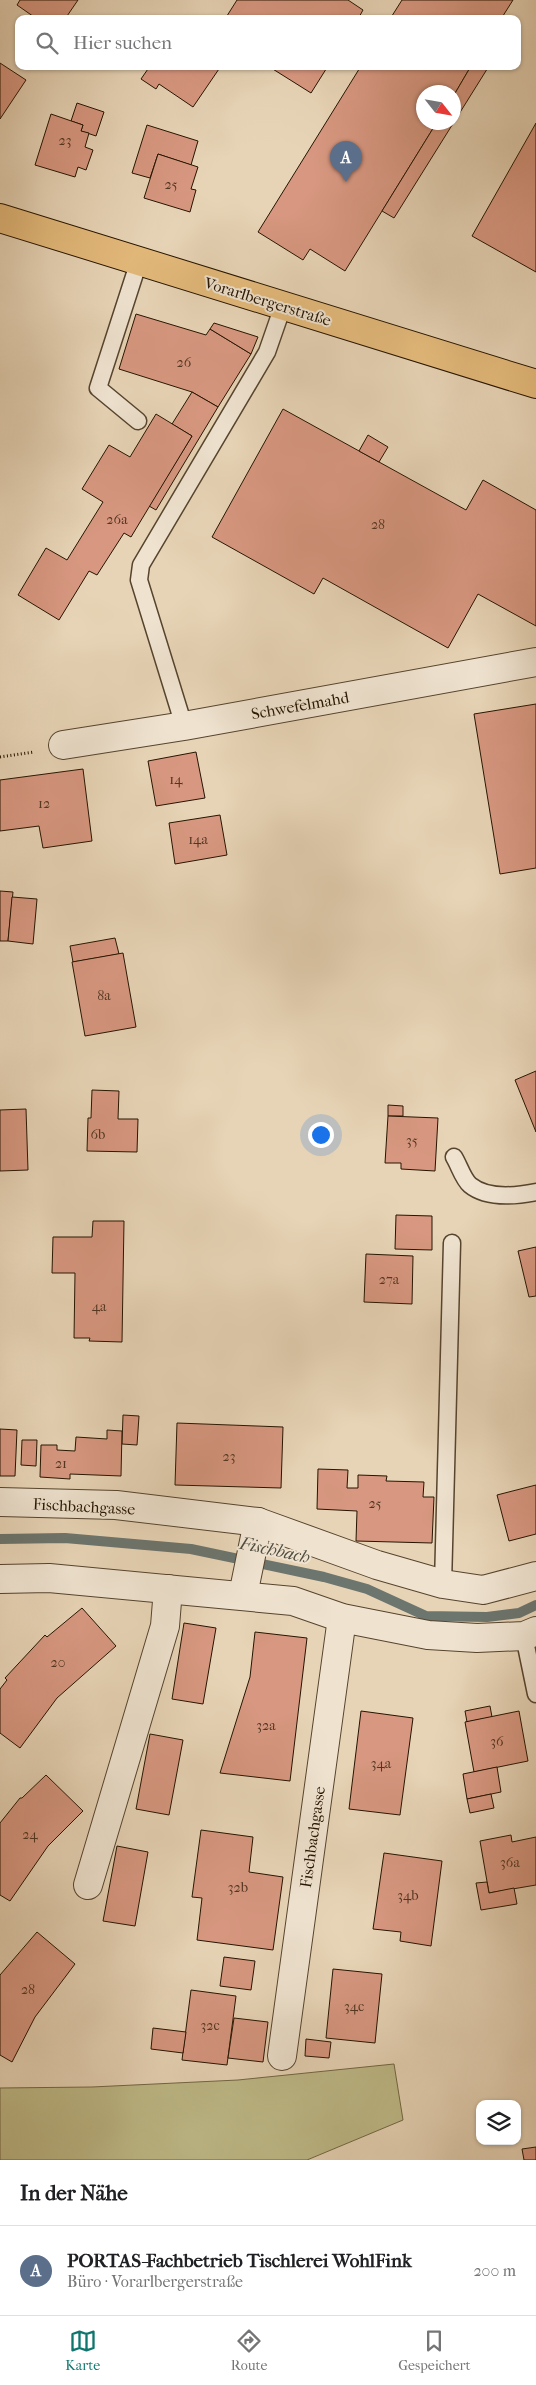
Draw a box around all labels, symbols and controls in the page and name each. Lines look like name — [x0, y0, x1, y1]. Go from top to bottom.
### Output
search box — [15, 15, 521, 70]
icon: search — [33, 29, 61, 57]
text: Hier suchen — [73, 32, 172, 54]
north arrow — [416, 85, 461, 130]
house number: 23 — [59, 132, 71, 149]
pin: A — [330, 141, 362, 182]
house number: 25 — [164, 176, 178, 193]
street label: Vorarlbergerstraße — [201, 273, 334, 330]
house number: 26 — [177, 354, 192, 371]
house number: 26a — [106, 511, 128, 528]
house number: 28 — [371, 516, 385, 533]
street label: Schwefelmahd — [250, 687, 351, 723]
house number: 14 — [169, 771, 183, 788]
house number: 12 — [38, 795, 50, 812]
house number: 14a — [188, 831, 208, 848]
house number: 8a — [97, 987, 111, 1004]
your location — [308, 1122, 334, 1148]
house number: 6b — [91, 1126, 105, 1143]
house number: 35 — [406, 1132, 418, 1149]
house number: 27a — [379, 1271, 400, 1288]
house number: 4a — [92, 1298, 107, 1315]
house number: 23 — [223, 1448, 235, 1465]
house number: 21 — [55, 1455, 67, 1472]
street label: Fischbachgasse — [32, 1494, 136, 1519]
house number: 25 — [368, 1495, 382, 1512]
water label: Fischbach — [237, 1533, 312, 1568]
house number: 20 — [51, 1654, 65, 1671]
house number: 32a — [256, 1717, 276, 1734]
house number: 36 — [490, 1733, 504, 1750]
house number: 34a — [371, 1755, 392, 1772]
street label: Fischbachgasse — [296, 1785, 329, 1889]
house number: 24 — [22, 1826, 38, 1843]
house number: 36a — [500, 1854, 520, 1871]
house number: 32b — [228, 1879, 248, 1896]
house number: 34b — [397, 1887, 419, 1904]
house number: 28 — [21, 1981, 35, 1998]
house number: 34c — [344, 1998, 364, 2015]
house number: 32c — [200, 2017, 220, 2034]
map controls — [476, 2100, 521, 2145]
button: layers — [476, 2100, 521, 2145]
text: In der Nähe — [20, 2181, 128, 2205]
text: PORTAS-Fachbetrieb Tischlerei WohlFink — [67, 2250, 412, 2272]
text: A — [31, 2261, 41, 2280]
text: 200 m — [473, 2261, 516, 2280]
text: Büro · Vorarlbergerstraße — [67, 2272, 243, 2291]
tab: Karte — [65, 2327, 100, 2374]
tab: Route — [231, 2327, 268, 2374]
tab: Gespeichert — [398, 2327, 471, 2374]

